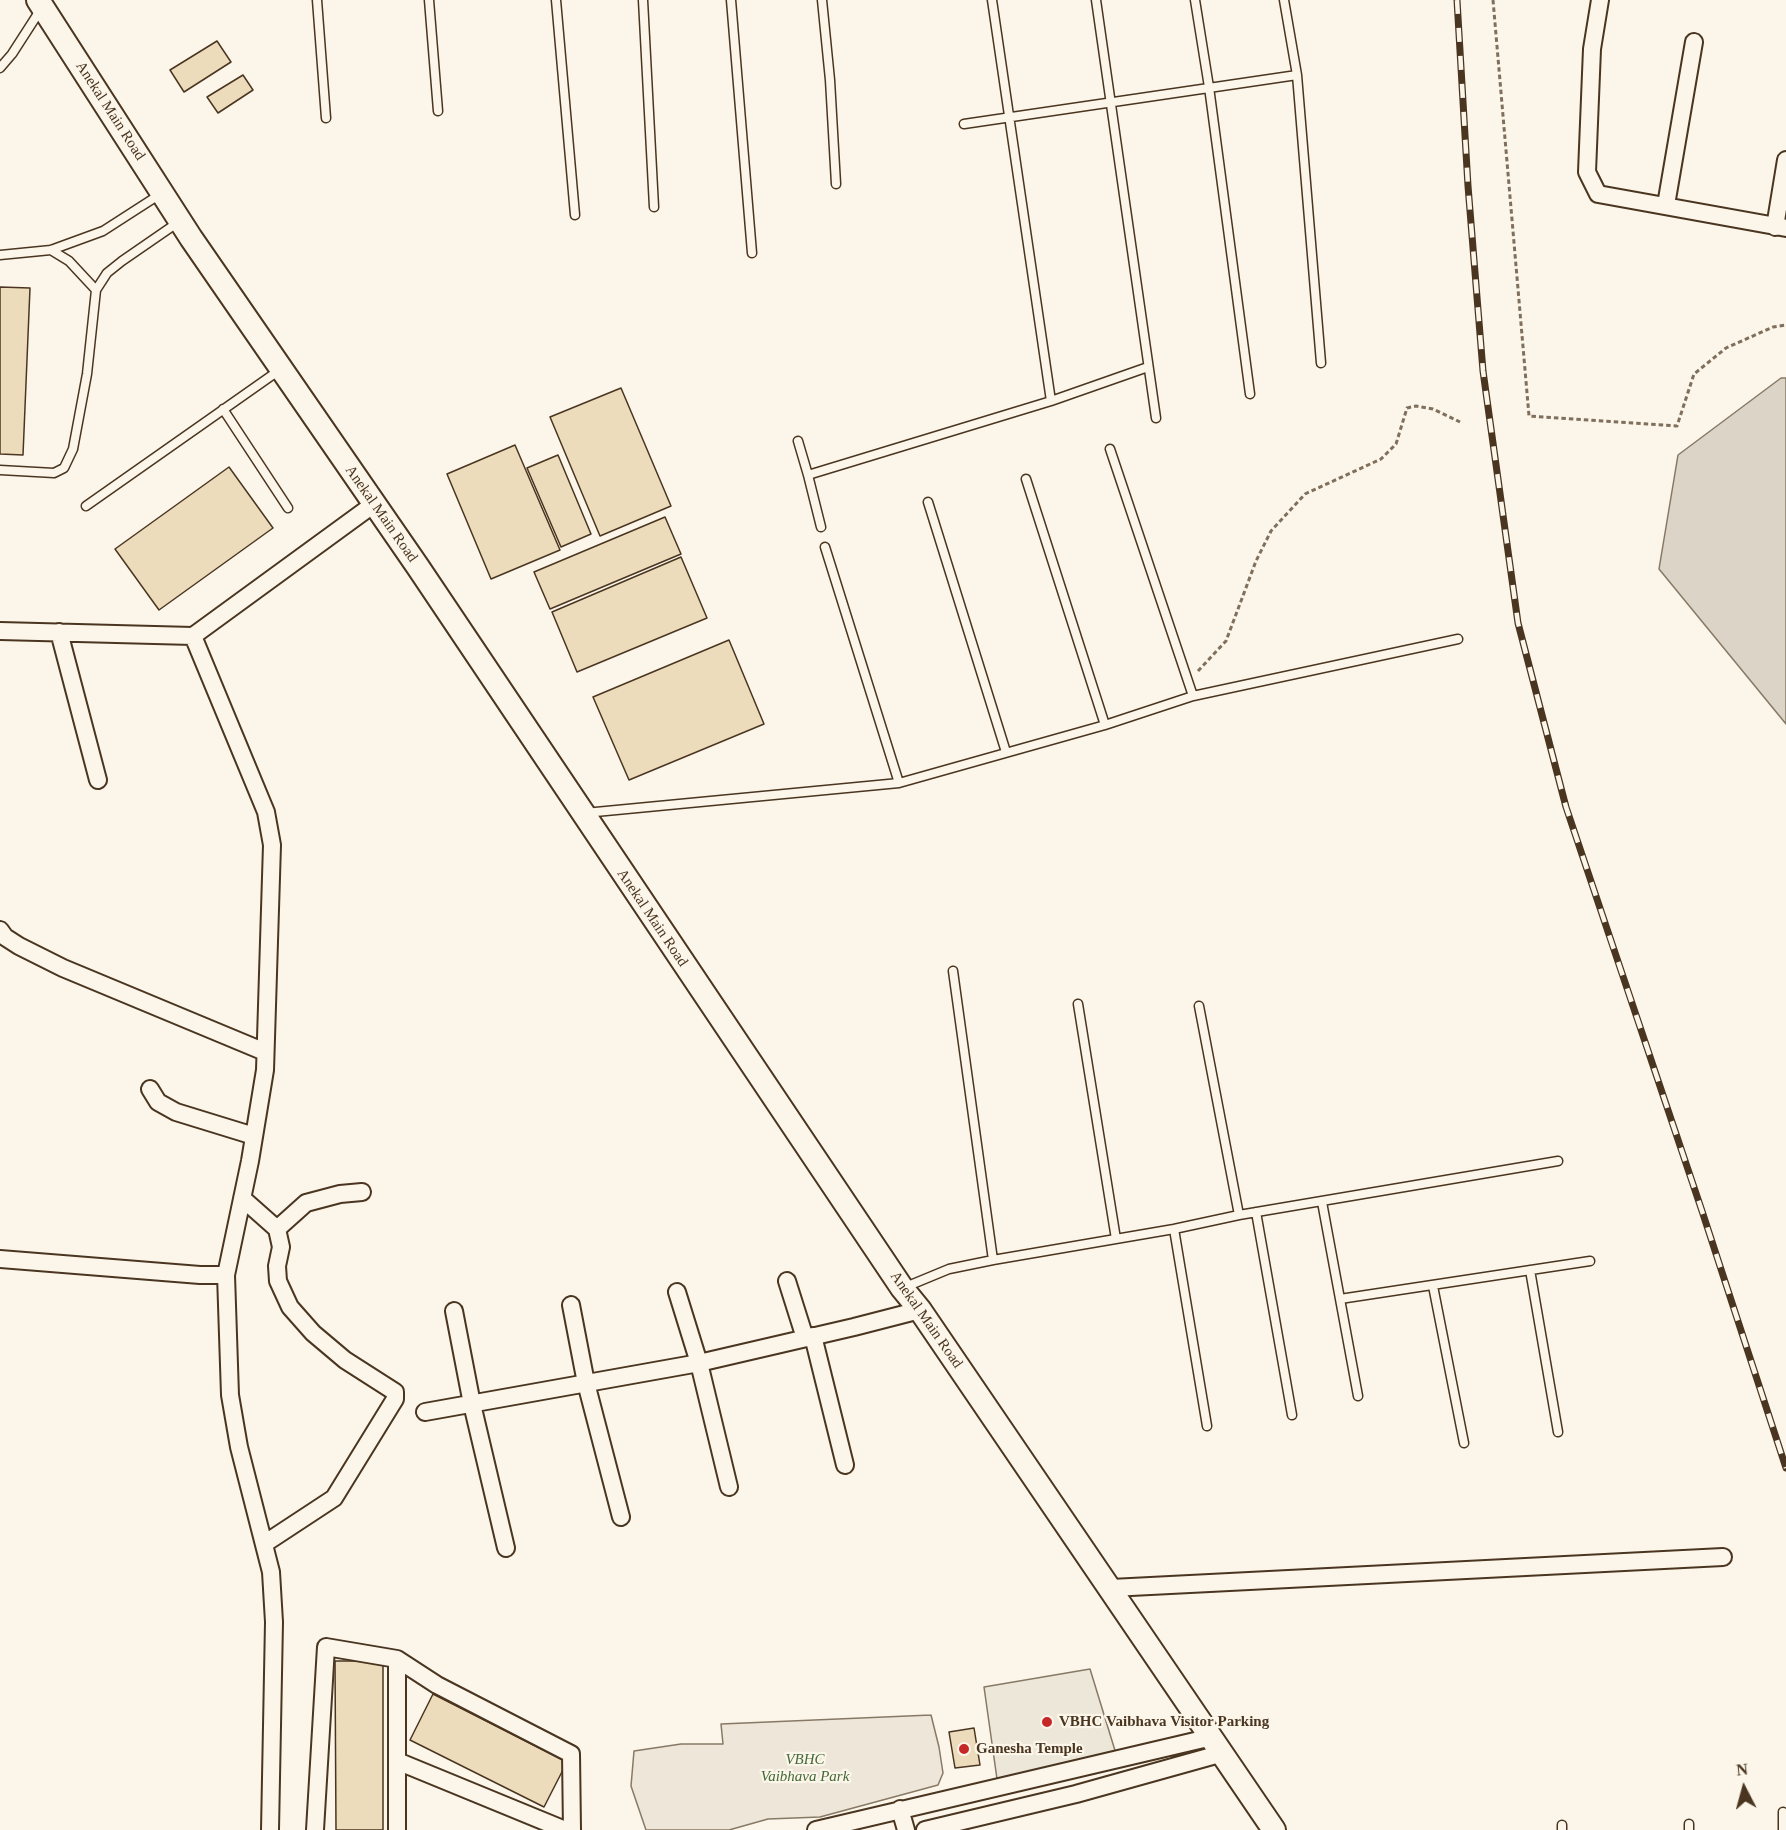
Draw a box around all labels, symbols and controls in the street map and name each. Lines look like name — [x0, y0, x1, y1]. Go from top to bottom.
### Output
street label: Anekal Main Road — [71, 58, 149, 164]
street label: Anekal Main Road — [341, 462, 421, 566]
street label: Anekal Main Road — [613, 866, 691, 970]
street label: Anekal Main Road — [886, 1268, 966, 1372]
place label: VBHC Vaibhava Visitor Parking — [1059, 1713, 1269, 1731]
marker: VBHC Vaibhava Visitor Parking — [1040, 1715, 1054, 1729]
place label: Ganesha Temple — [976, 1740, 1083, 1758]
marker: Ganesha Temple — [957, 1742, 971, 1756]
park label: VBHC Vaibhava Park — [761, 1751, 849, 1786]
north arrow — [1714, 1758, 1774, 1818]
text: N — [1735, 1761, 1749, 1779]

